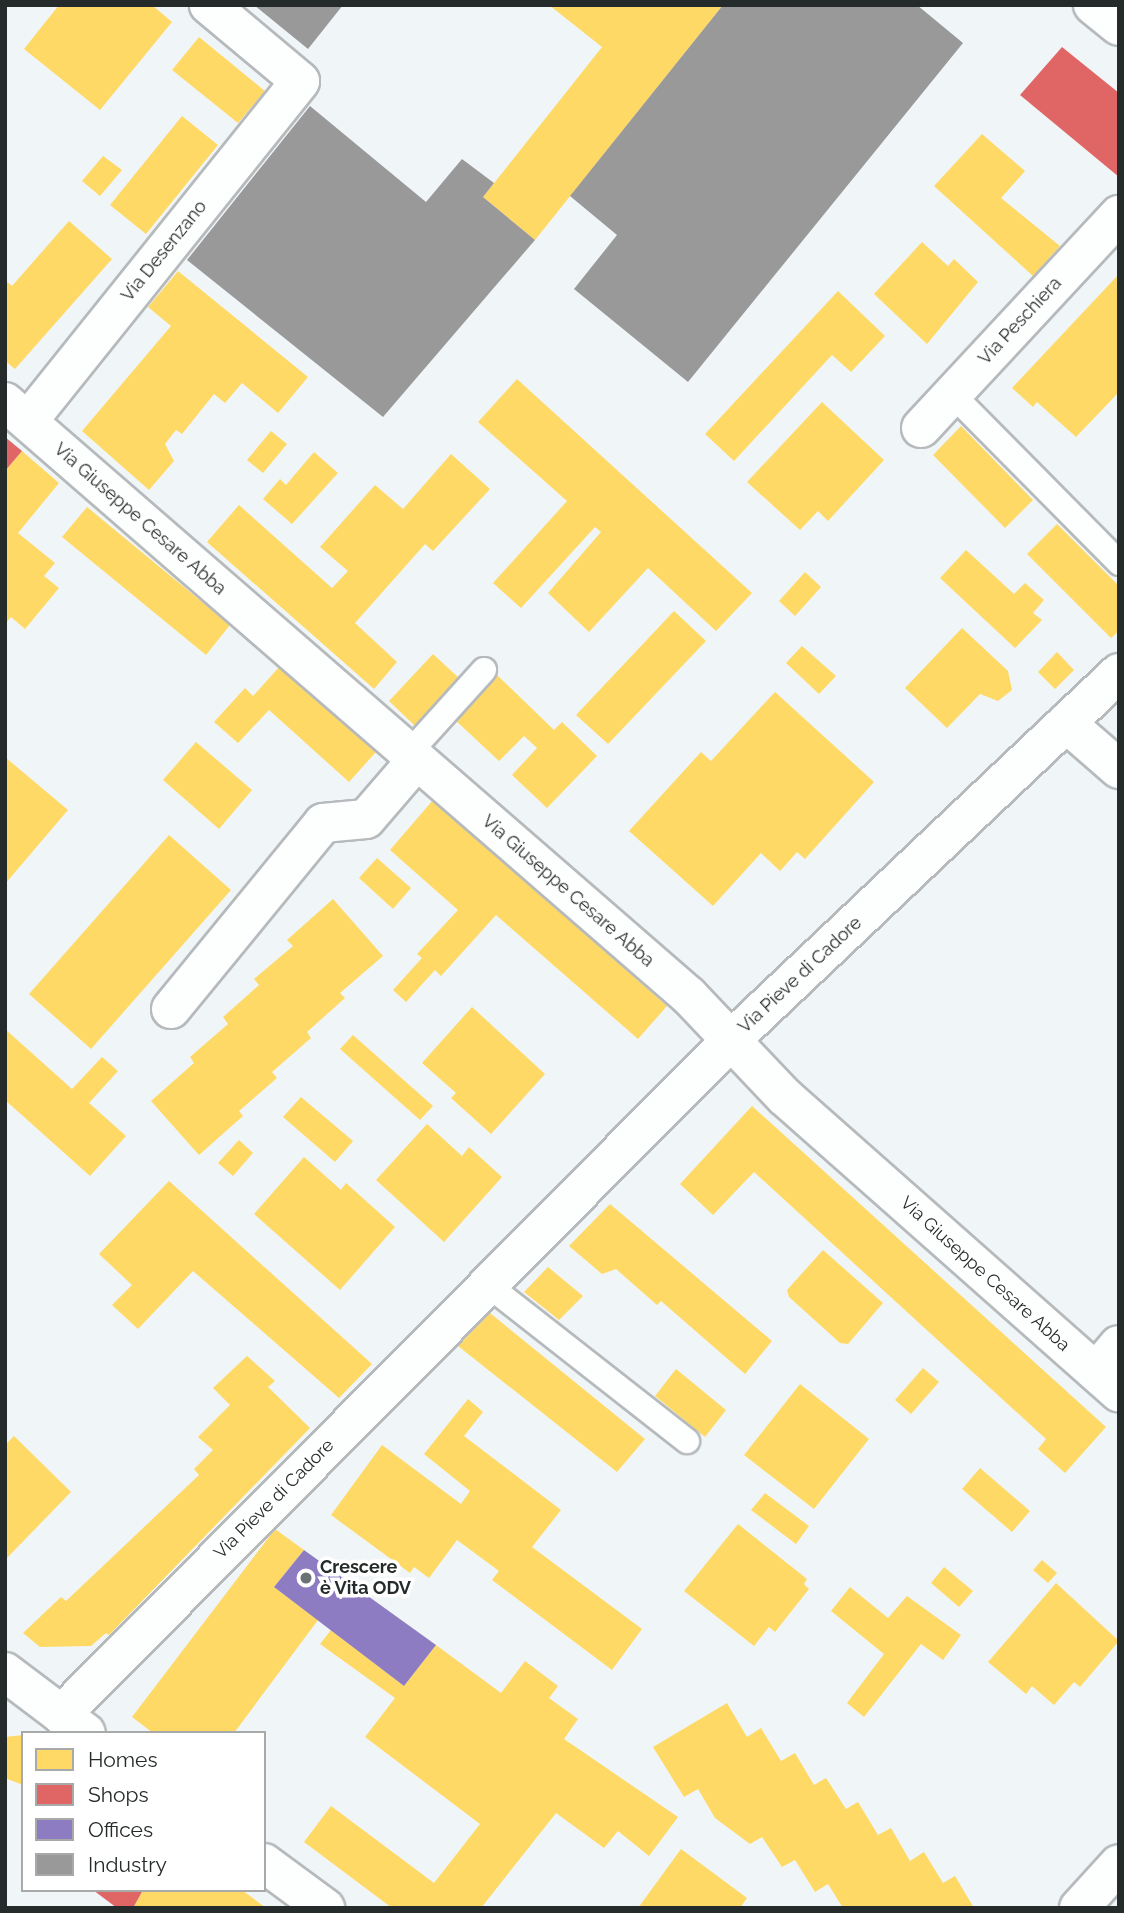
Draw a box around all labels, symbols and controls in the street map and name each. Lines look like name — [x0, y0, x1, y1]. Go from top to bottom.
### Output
street label: Via Desenzano — [117, 196, 211, 306]
street label: Via Peschiera — [974, 273, 1066, 369]
street label: Via Giuseppe Cesare Abba — [49, 438, 231, 600]
street label: Via Giuseppe Cesare Abba — [477, 810, 659, 972]
street label: Via Pieve di Cadore — [734, 912, 866, 1038]
street label: Via Giuseppe Cesare Abba — [895, 1192, 1075, 1356]
street label: Via Pieve di Cadore — [210, 1435, 338, 1563]
place label: Crescere è Vita ODV — [320, 1557, 412, 1600]
marker: Crescere è Vita ODV — [298, 1570, 314, 1586]
legend — [21, 1731, 266, 1892]
text: Homes — [88, 1747, 158, 1772]
text: Shops — [88, 1782, 149, 1807]
text: Offices — [88, 1817, 153, 1842]
text: Industry — [88, 1852, 167, 1877]

